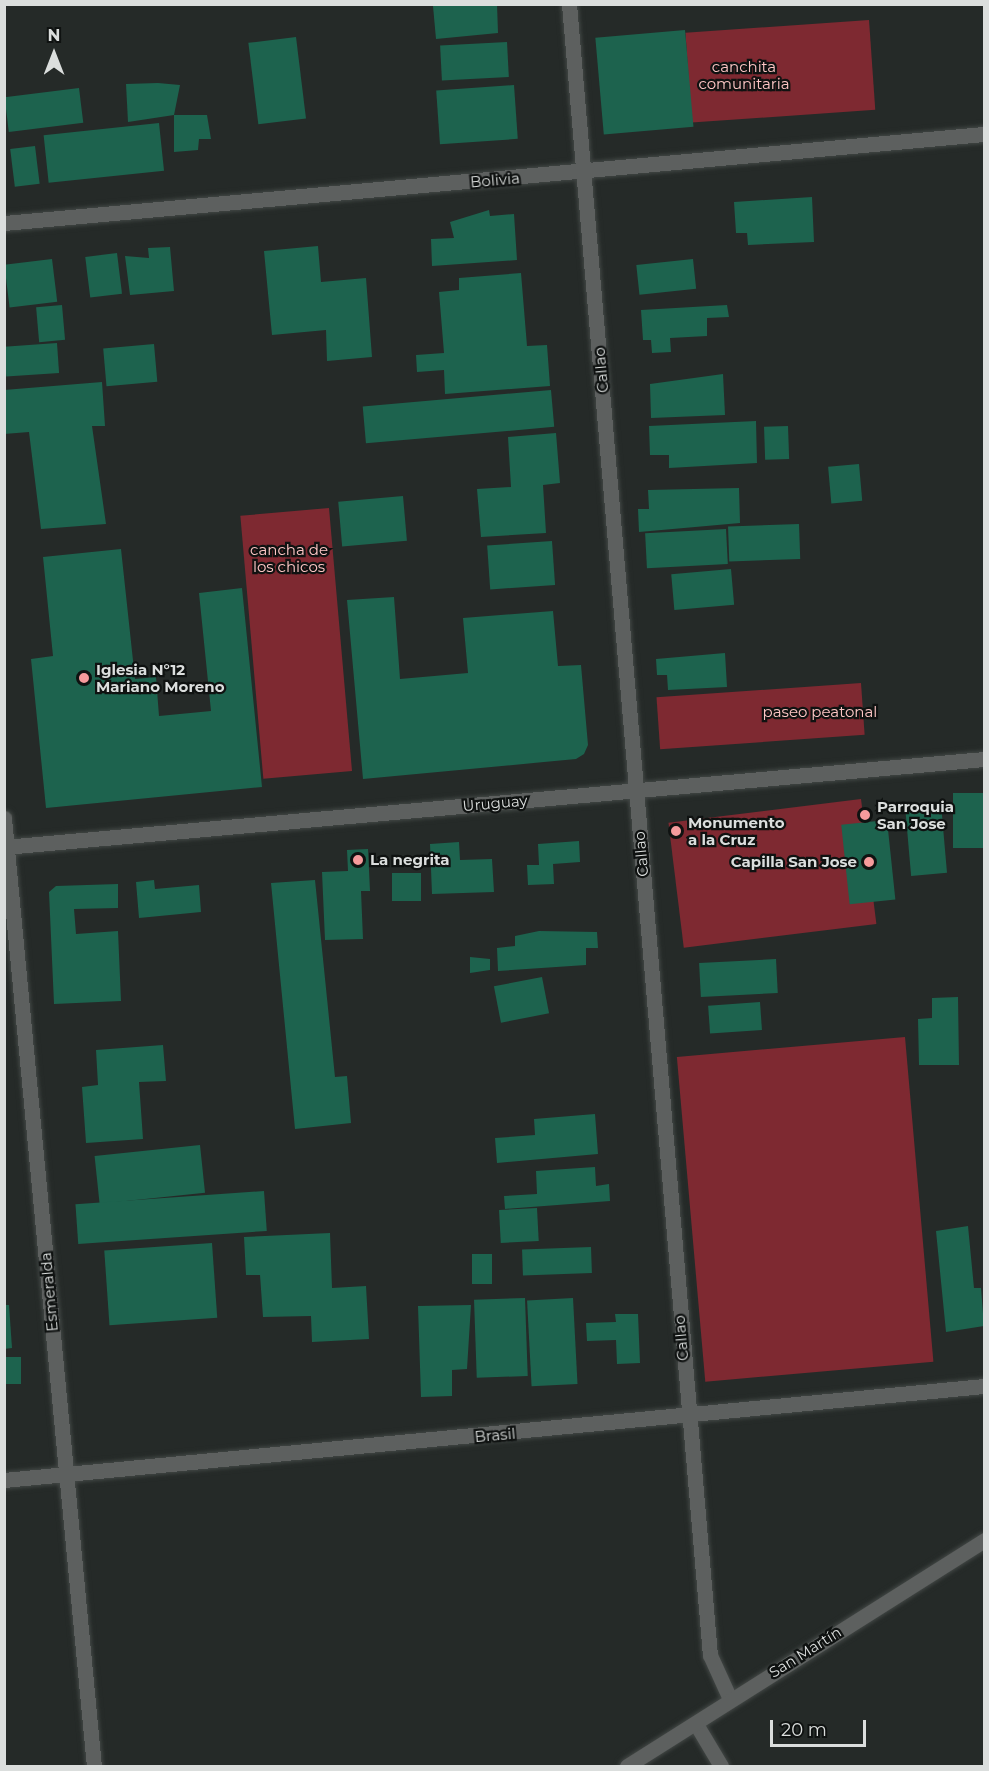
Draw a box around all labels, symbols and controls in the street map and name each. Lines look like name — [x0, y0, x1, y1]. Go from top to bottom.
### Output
north arrow — [24, 24, 84, 84]
text: N — [48, 26, 60, 45]
park label: canchita comunitaria — [698, 57, 790, 92]
street label: Bolivia — [469, 169, 521, 191]
street label: Callao — [590, 346, 612, 394]
park label: cancha de los chicos — [250, 540, 328, 575]
place label: Iglesia N°12 Mariano Moreno — [96, 660, 224, 695]
marker: Iglesia N°12 Mariano Moreno — [77, 671, 91, 685]
park label: paseo peatonal — [763, 703, 877, 721]
street label: Uruguay — [462, 791, 528, 815]
place label: Parroquia San Jose — [877, 797, 954, 832]
marker: Parroquia San Jose — [858, 808, 872, 822]
place label: Monumento a la Cruz — [688, 813, 785, 848]
marker: Monumento a la Cruz — [669, 824, 683, 838]
street label: Callao — [630, 830, 652, 878]
place label: La negrita — [370, 851, 449, 869]
marker: La negrita — [351, 853, 365, 867]
place label: Capilla San Jose — [731, 853, 857, 871]
marker: Capilla San Jose — [862, 855, 876, 869]
street label: Esmeralda — [37, 1252, 61, 1332]
street label: Callao — [670, 1314, 692, 1362]
street label: Brasil — [474, 1424, 516, 1446]
street label: San Martín — [766, 1623, 844, 1681]
scale bar — [773, 1708, 869, 1746]
text: 20 m — [781, 1719, 827, 1741]

